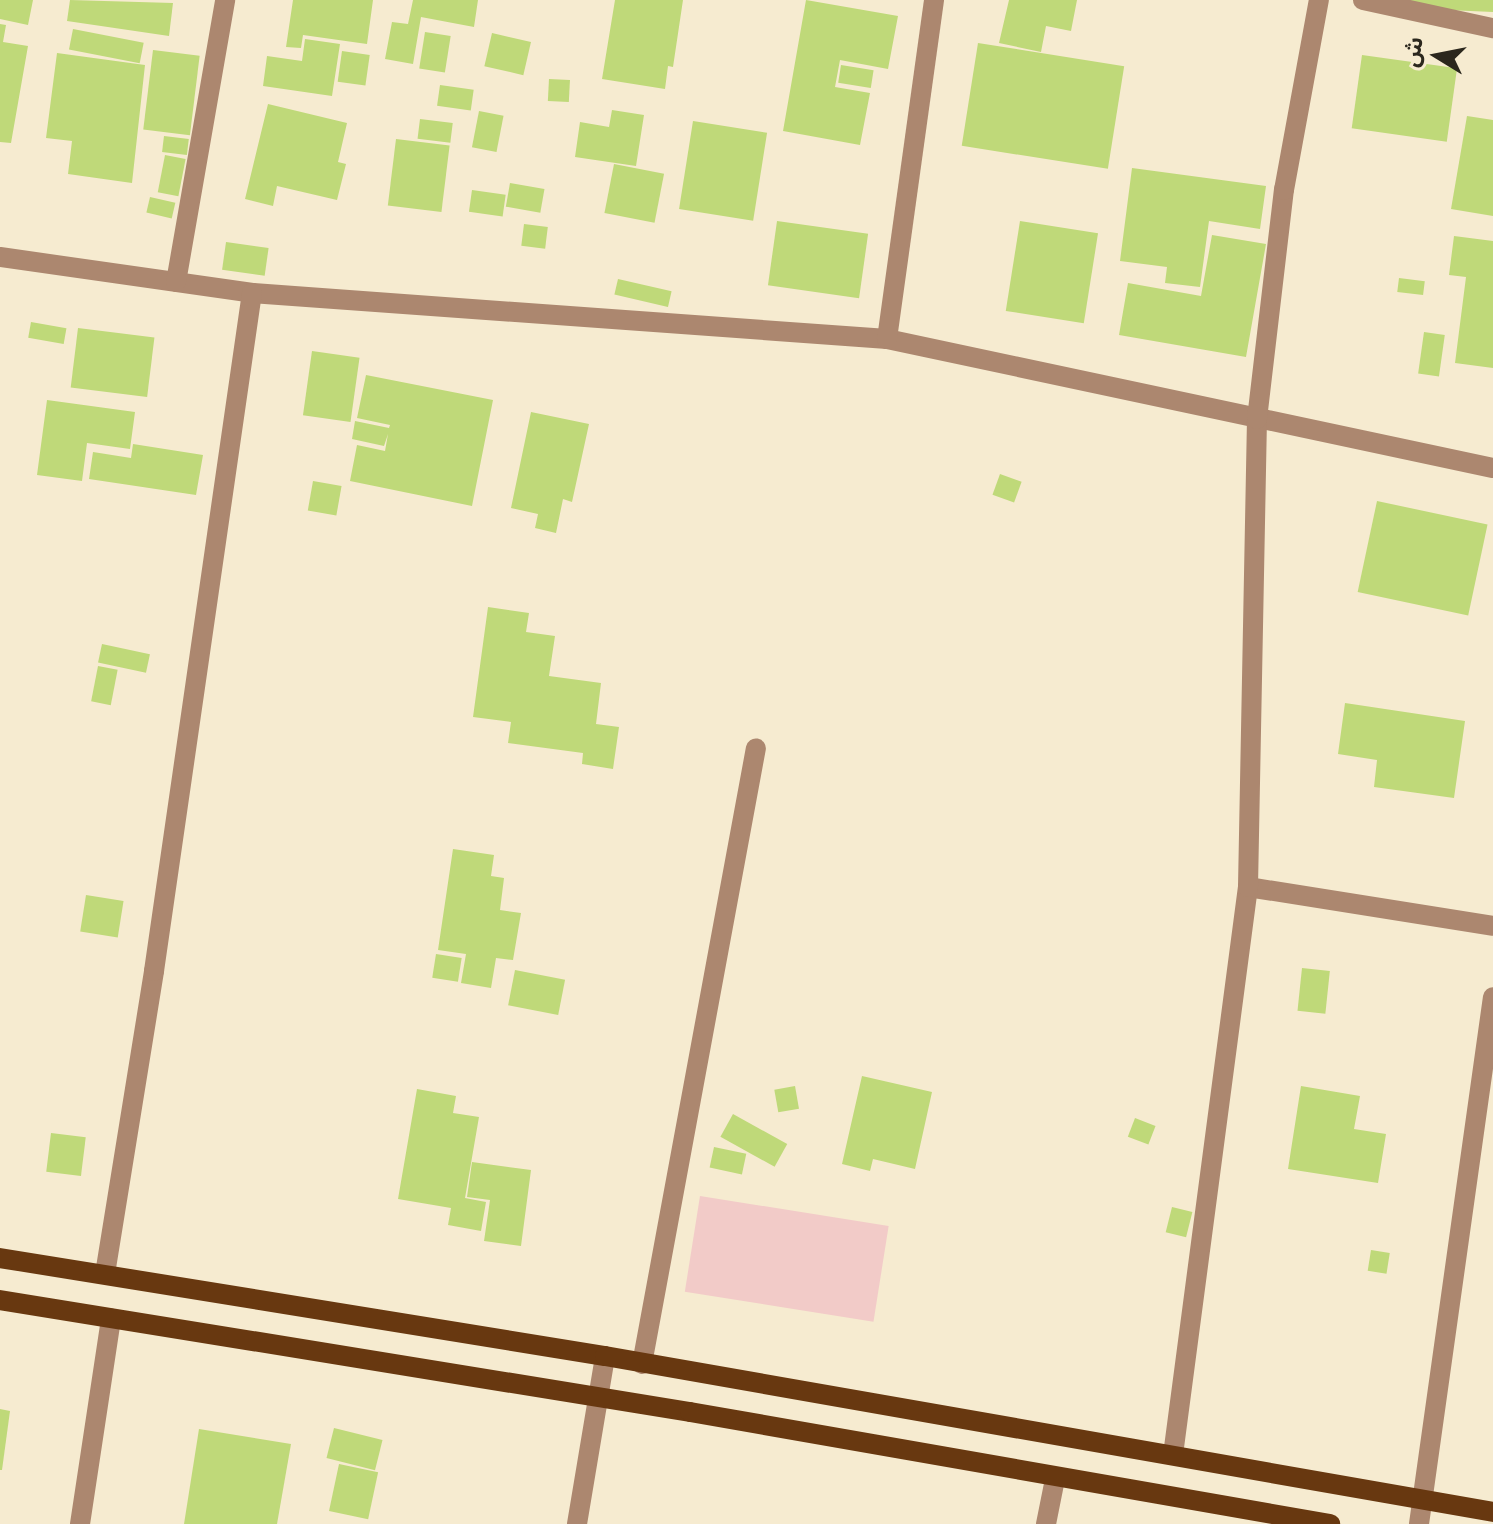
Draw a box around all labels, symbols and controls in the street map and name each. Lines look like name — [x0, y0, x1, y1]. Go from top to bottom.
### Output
north arrow — [1397, 16, 1477, 96]
text: ش — [1388, 33, 1439, 71]

